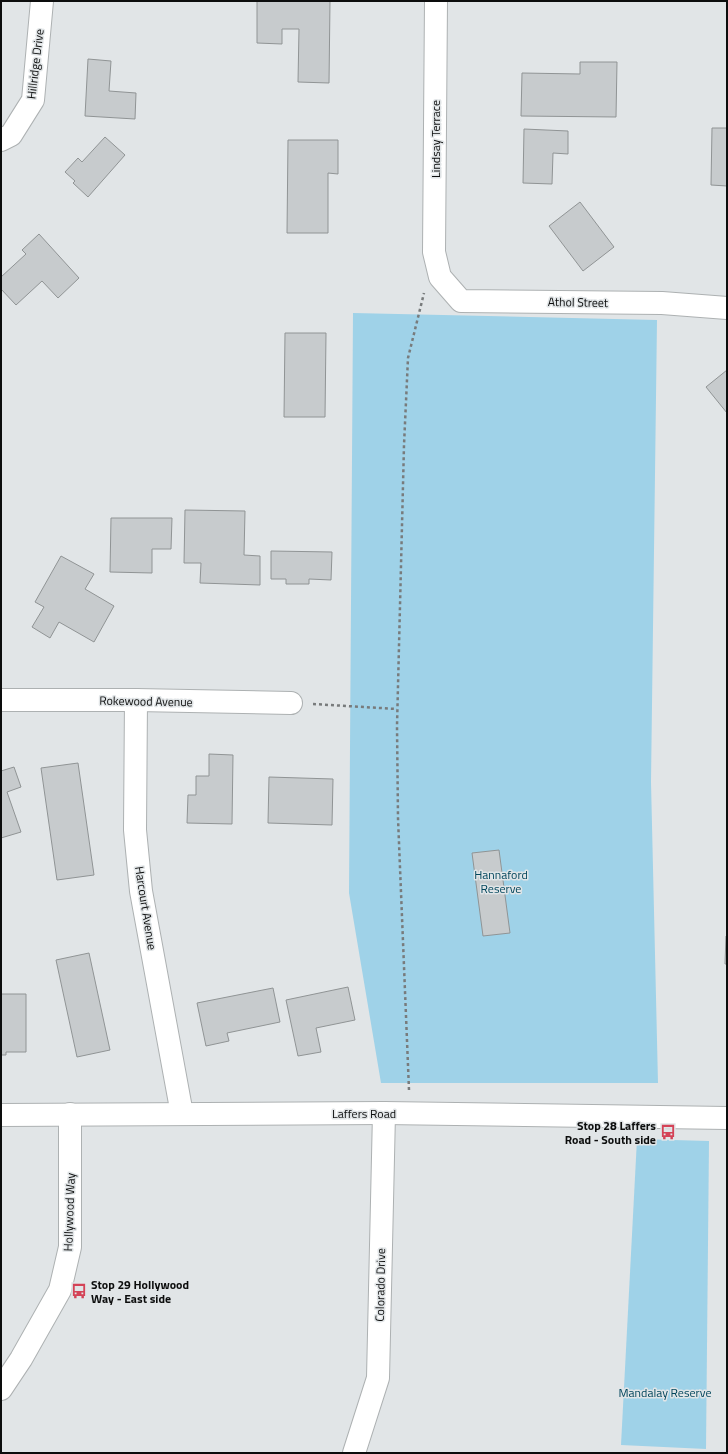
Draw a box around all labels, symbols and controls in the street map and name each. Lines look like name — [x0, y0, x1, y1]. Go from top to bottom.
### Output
street label: Hillridge Drive — [21, 28, 49, 100]
street label: Lindsay Terrace — [426, 100, 445, 178]
street label: Athol Street — [548, 292, 609, 312]
street label: Rokewood Avenue — [99, 691, 193, 711]
street label: Harcourt Avenue — [130, 865, 162, 951]
park label: Hannaford Reserve — [474, 865, 528, 898]
street label: Laffers Road — [332, 1104, 396, 1123]
place label: Stop 28 Laffers Road - South side — [565, 1116, 656, 1149]
bus stop icon: Stop 28 Laffers Road - South side — [659, 1123, 677, 1141]
street label: Hollywood Way — [58, 1172, 80, 1252]
street label: Colorado Drive — [370, 1248, 390, 1322]
place label: Stop 29 Hollywood Way - East side — [91, 1275, 189, 1308]
bus stop icon: Stop 29 Hollywood Way - East side — [70, 1282, 88, 1300]
park label: Mandalay Reserve — [619, 1383, 711, 1402]

